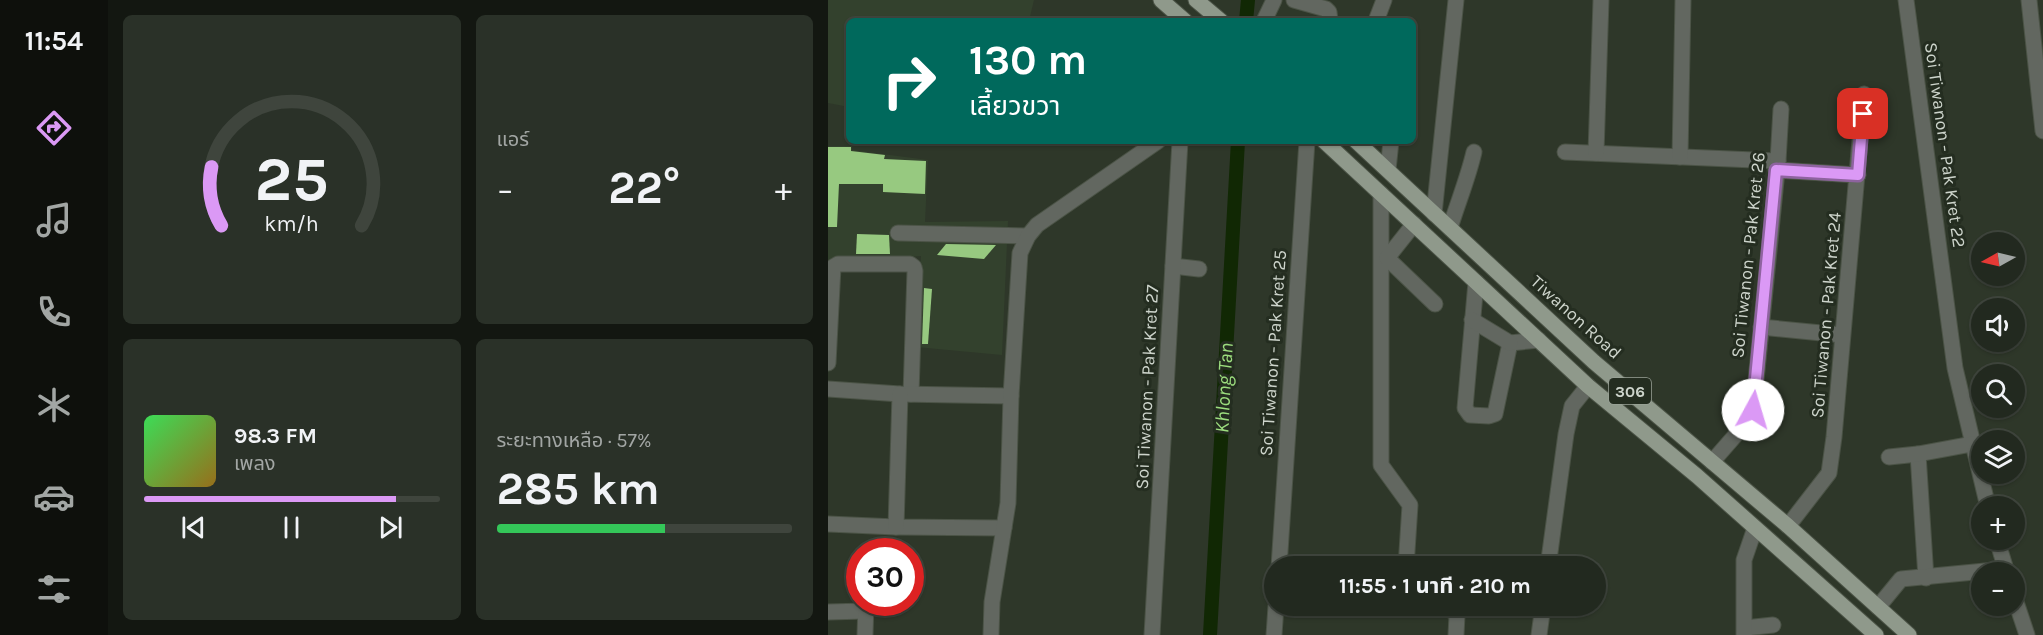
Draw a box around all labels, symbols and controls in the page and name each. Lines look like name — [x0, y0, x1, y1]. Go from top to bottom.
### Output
text: 11:54 — [25, 25, 83, 57]
text: 130 m — [969, 35, 1087, 85]
street label: Soi Tiwanon - Pak Kret 22 — [1920, 41, 1970, 249]
icon: right — [870, 42, 948, 120]
pin — [1837, 88, 1888, 139]
text: เลี้ยวขวา — [969, 90, 1060, 122]
icon: arrive — [1846, 97, 1879, 130]
icon: directions — [33, 107, 75, 149]
text: แอร์ — [497, 128, 529, 151]
text: 25 — [255, 143, 329, 216]
street label: Soi Tiwanon - Pak Kret 26 — [1726, 151, 1770, 359]
text: 22° — [608, 162, 680, 214]
text: − — [497, 170, 514, 208]
text: + — [775, 170, 792, 208]
icon: music — [33, 199, 75, 241]
street label: Soi Tiwanon - Pak Kret 24 — [1806, 211, 1846, 419]
text: km/h — [265, 212, 319, 237]
north arrow — [1971, 232, 2025, 286]
map controls — [1971, 232, 2025, 616]
street label: Soi Tiwanon - Pak Kret 25 — [1255, 249, 1291, 457]
street label: Tiwanon Road — [1526, 270, 1626, 364]
street label: Soi Tiwanon - Pak Kret 27 — [1131, 284, 1163, 490]
icon: phone — [33, 291, 75, 333]
button: sound — [1971, 298, 2025, 352]
water label: Khlong Tan — [1210, 342, 1238, 434]
button: search — [1971, 364, 2025, 418]
road number: 306 — [1609, 378, 1651, 404]
position arrow — [1721, 378, 1785, 442]
icon: climate — [33, 384, 75, 426]
text: 98.3 FM — [234, 423, 317, 449]
text: ระยะทางเหลือ · 57% — [497, 429, 652, 452]
button: layers — [1971, 430, 2025, 484]
text: เพลง — [234, 452, 276, 475]
text: 285 km — [497, 463, 660, 515]
icon: car — [33, 476, 75, 518]
button: + — [1971, 496, 2025, 550]
icon: previous — [177, 511, 210, 544]
icon: pause — [275, 511, 308, 544]
icon: next — [374, 511, 407, 544]
speed limit sign: 30 — [846, 538, 924, 616]
button: − — [1971, 562, 2025, 616]
icon: filters — [33, 568, 75, 610]
text: 11:55 · 1 นาที · 210 m — [1339, 573, 1531, 599]

